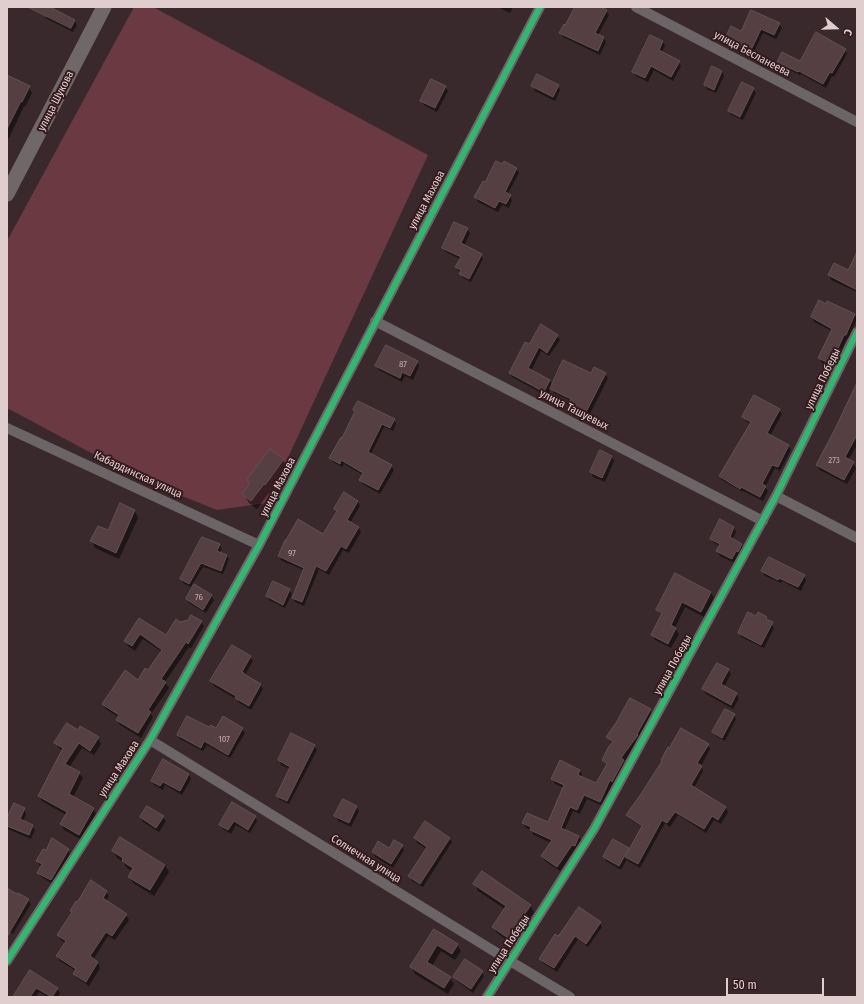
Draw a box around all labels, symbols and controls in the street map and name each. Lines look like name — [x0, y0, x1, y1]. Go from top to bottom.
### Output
north arrow — [816, 8, 856, 48]
text: С — [841, 27, 855, 37]
street label: улица Бесланеева — [712, 28, 792, 80]
street label: улица Шукова — [35, 69, 77, 133]
street label: улица Махова — [406, 168, 448, 232]
street label: улица Победы — [803, 346, 843, 412]
house number: 87 — [399, 359, 407, 369]
street label: улица Ташуевых — [537, 387, 611, 433]
street label: Кабардинская улица — [92, 449, 184, 501]
street label: улица Махова — [257, 455, 299, 519]
house number: 273 — [828, 455, 840, 465]
house number: 97 — [288, 548, 296, 558]
house number: 76 — [195, 592, 203, 602]
street label: улица Победы — [651, 633, 695, 697]
house number: 107 — [218, 734, 230, 744]
street label: улица Махова — [96, 738, 142, 800]
street label: Солнечная улица — [328, 832, 404, 886]
street label: улица Победы — [485, 913, 533, 975]
scale bar — [728, 970, 826, 996]
text: 50 m — [733, 978, 757, 992]

